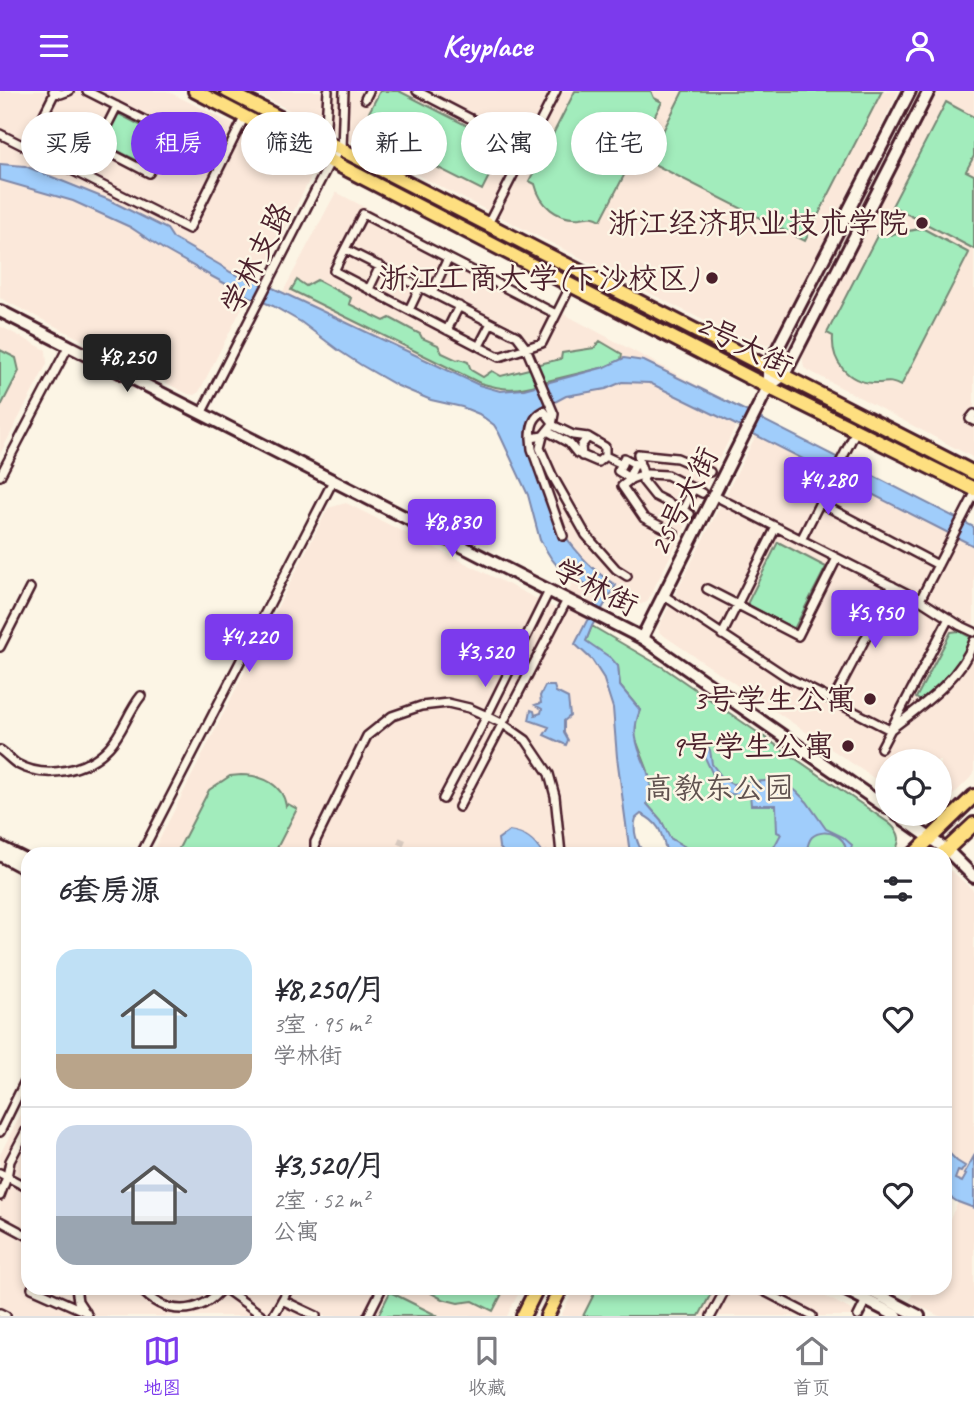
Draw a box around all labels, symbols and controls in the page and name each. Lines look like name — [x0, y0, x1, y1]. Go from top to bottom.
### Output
text: Keyplace — [442, 25, 532, 66]
icon: menu — [35, 27, 73, 65]
icon: person — [901, 27, 939, 65]
chip: 买房 — [21, 112, 117, 175]
chip: 租房 — [131, 112, 227, 175]
chip: 筛选 — [241, 112, 337, 175]
chip: 新上 — [351, 112, 447, 175]
chip: 公寓 — [461, 112, 557, 175]
chip: 住宅 — [571, 112, 667, 175]
street label: 学林支路 — [212, 196, 300, 320]
place label: 浙江经济职业技术学院 — [608, 204, 908, 242]
marker: 浙江经济职业技术学院 — [914, 215, 930, 231]
place label: 浙江工商大学(下沙校区) — [378, 259, 700, 297]
marker: 浙江工商大学(下沙校区) — [704, 270, 720, 286]
street label: 2号大街 — [690, 305, 800, 385]
pin: ¥8,250 — [70, 335, 184, 394]
text: ¥8,250 — [99, 342, 155, 371]
street label: 25号大街 — [640, 440, 726, 562]
pin: ¥4,280 — [771, 457, 885, 517]
text: ¥4,280 — [800, 465, 856, 494]
pin: ¥8,830 — [395, 499, 509, 559]
text: ¥8,830 — [424, 507, 480, 536]
street label: 学林街 — [547, 550, 645, 624]
pin: ¥5,950 — [818, 591, 932, 650]
text: ¥5,950 — [847, 598, 903, 627]
pin: ¥4,220 — [192, 615, 306, 674]
text: ¥4,220 — [221, 622, 277, 651]
pin: ¥3,520 — [428, 629, 542, 689]
text: ¥3,520 — [457, 637, 513, 666]
place label: 3号学生公寓 — [693, 680, 856, 718]
marker: 3号学生公寓 — [862, 691, 878, 707]
place label: 9号学生公寓 — [671, 727, 834, 765]
marker: 9号学生公寓 — [840, 738, 856, 754]
map controls — [875, 749, 952, 826]
button: locate — [875, 749, 952, 826]
park label: 高教东公园 — [644, 769, 794, 807]
icon: filters — [879, 870, 917, 908]
text: 6套房源 — [56, 871, 160, 909]
text: ¥8,250/月 — [273, 970, 386, 1008]
icon: home — [112, 977, 196, 1061]
icon: heart — [879, 1000, 917, 1038]
text: 3室 · 95 m² — [273, 1010, 368, 1039]
text: 学林街 — [273, 1041, 342, 1070]
text: ¥3,520/月 — [273, 1146, 386, 1184]
icon: home — [112, 1153, 196, 1237]
icon: heart — [879, 1176, 917, 1214]
text: 2室 · 52 m² — [273, 1186, 368, 1215]
text: 公寓 — [273, 1217, 319, 1246]
tab: 地图 — [143, 1332, 181, 1400]
tab: 收藏 — [468, 1332, 506, 1400]
tab: 首页 — [793, 1332, 831, 1400]

